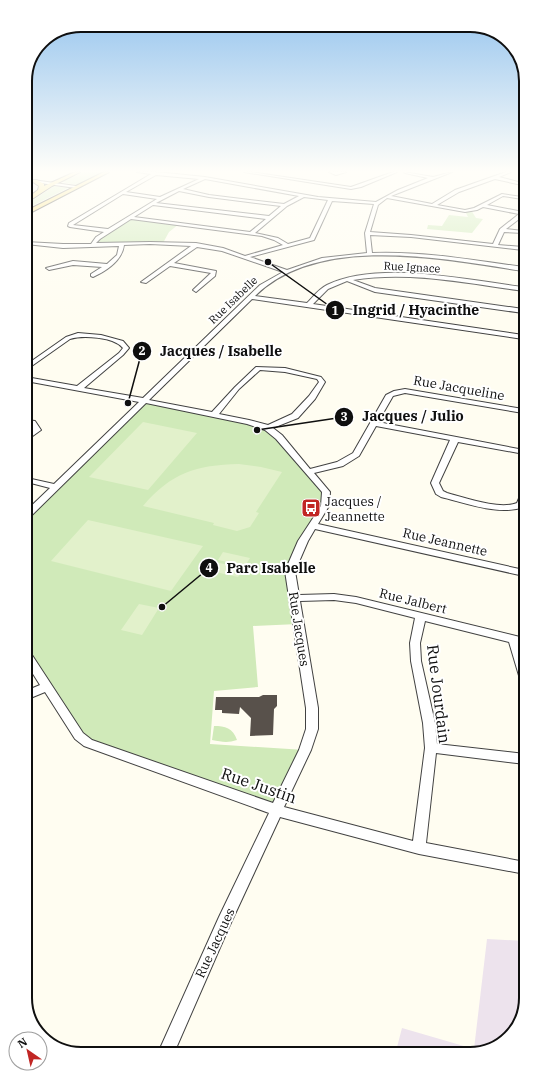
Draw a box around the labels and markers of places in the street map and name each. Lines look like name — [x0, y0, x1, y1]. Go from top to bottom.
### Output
callout: Ingrid / Hyacinthe — [325, 297, 487, 323]
callout: Jacques / Isabelle — [132, 338, 290, 364]
callout: Jacques / Julio — [334, 404, 471, 430]
place label: Jacques / Jeannette — [325, 493, 385, 525]
bus stop icon: Jacques / Jeannette — [300, 497, 322, 519]
callout: Parc Isabelle — [199, 555, 324, 581]

